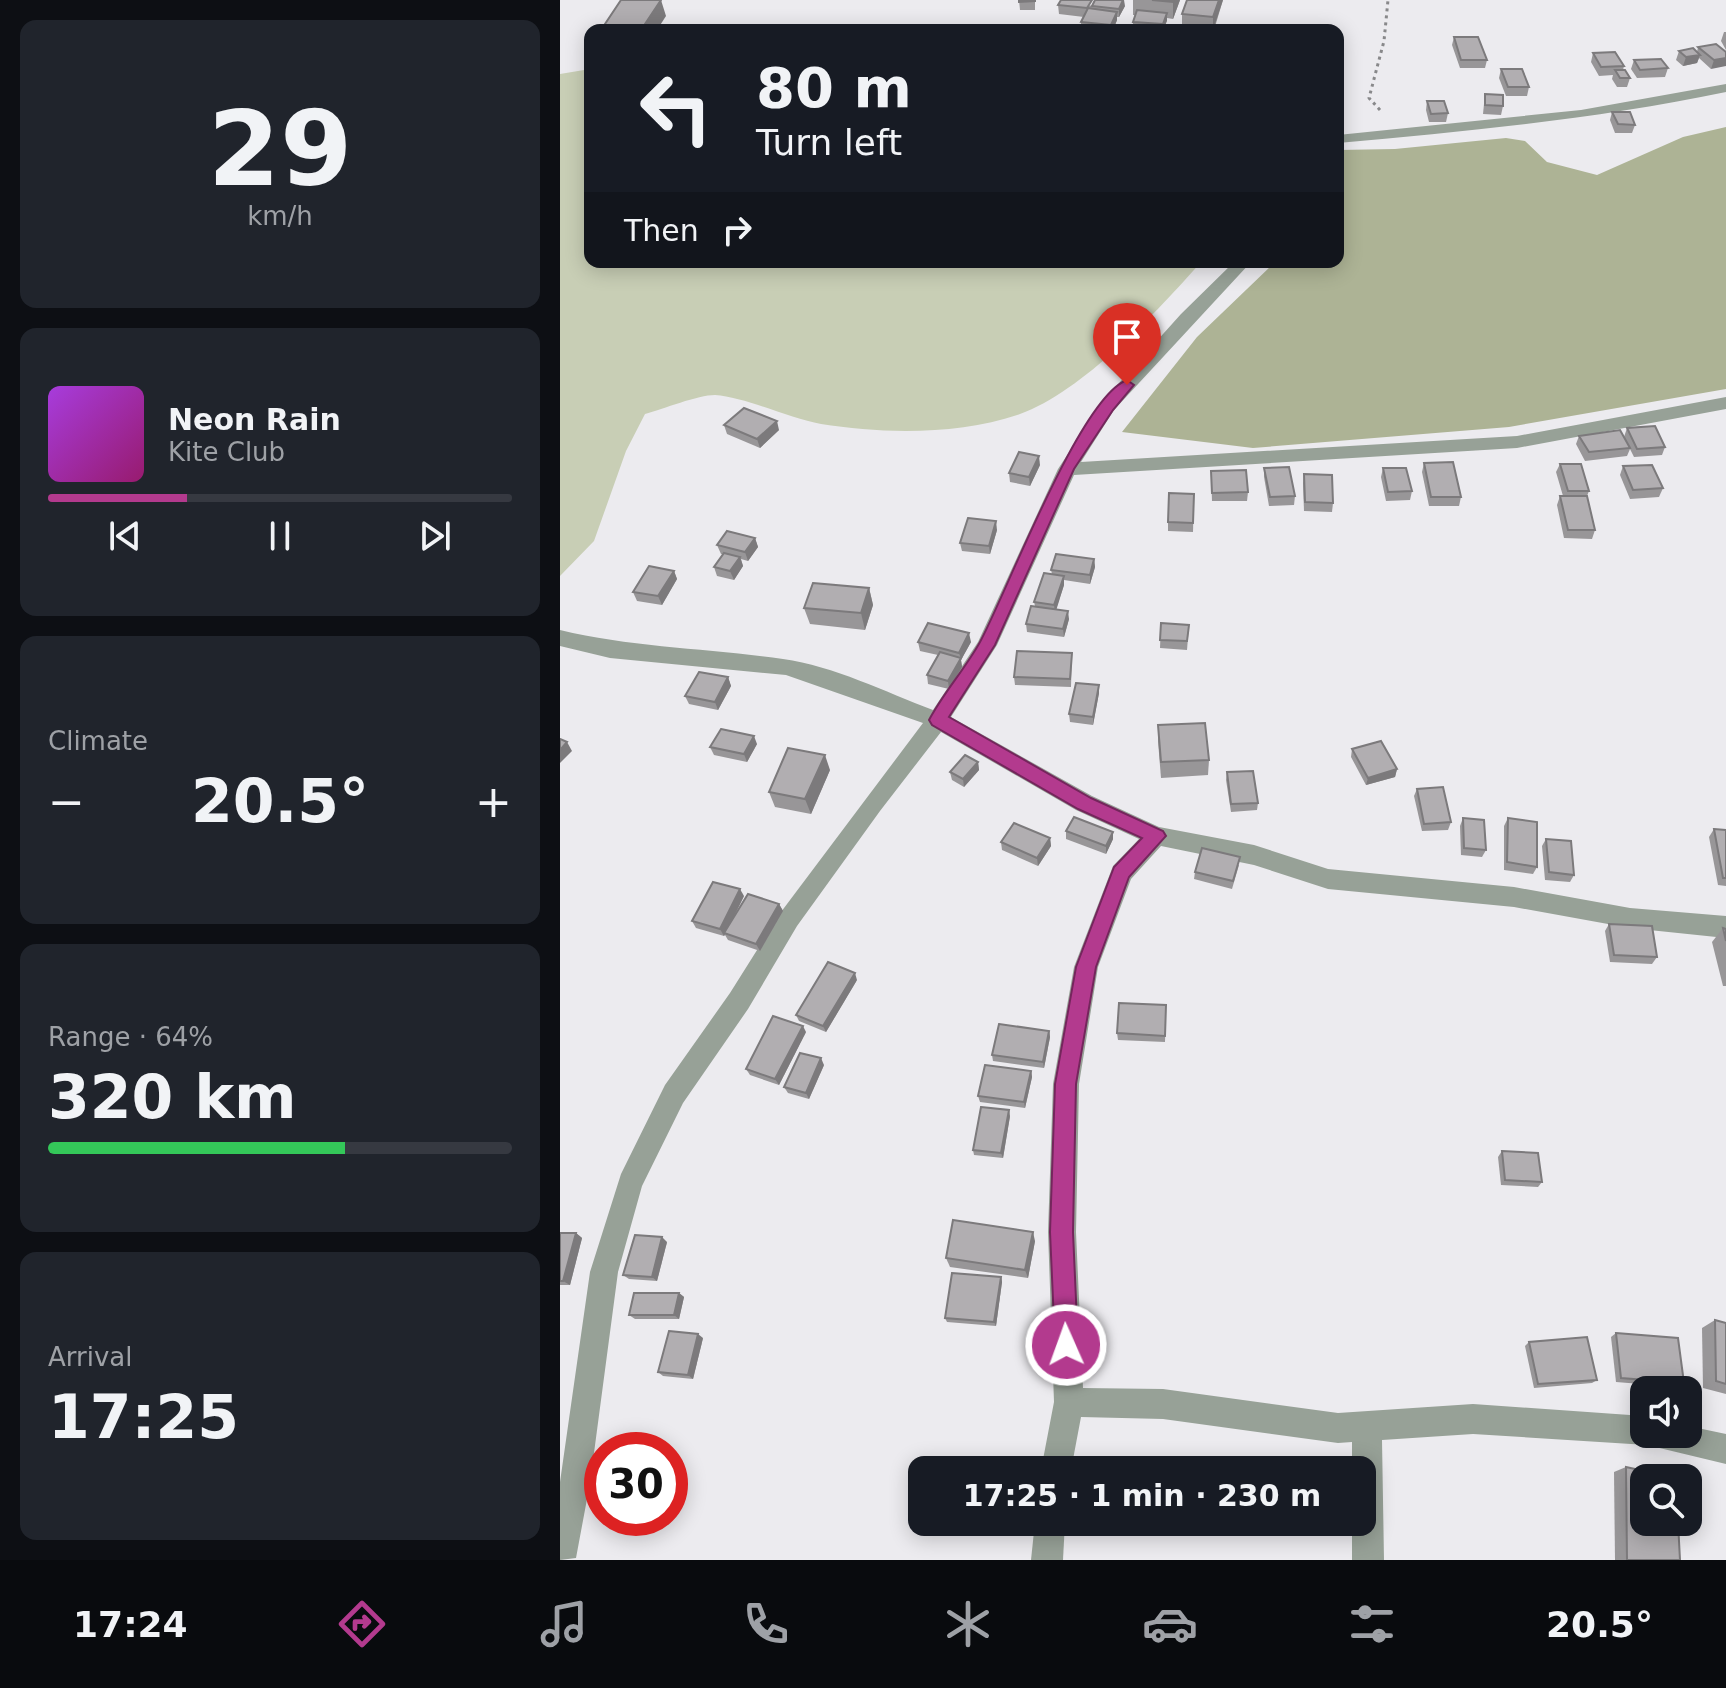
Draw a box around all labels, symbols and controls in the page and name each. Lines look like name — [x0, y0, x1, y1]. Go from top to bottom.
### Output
text: 80 m — [756, 55, 912, 120]
icon: left — [624, 56, 728, 160]
text: 29 — [208, 88, 352, 210]
text: Turn left — [756, 122, 902, 163]
text: km/h — [247, 201, 313, 231]
icon: right — [715, 208, 759, 252]
text: Then — [624, 213, 699, 248]
pin — [1093, 303, 1161, 385]
icon: arrive — [1105, 315, 1149, 359]
text: Neon Rain — [168, 402, 341, 437]
text: Kite Club — [168, 437, 285, 467]
icon: previous — [103, 514, 147, 558]
icon: pause — [258, 514, 302, 558]
icon: next — [413, 514, 457, 558]
text: Climate — [48, 726, 148, 756]
text: 20.5° — [191, 766, 369, 836]
text: − — [48, 776, 85, 827]
text: + — [475, 776, 512, 827]
text: Range · 64% — [48, 1022, 213, 1052]
text: 320 km — [48, 1062, 297, 1132]
position arrow — [1024, 1303, 1108, 1387]
text: Arrival — [48, 1342, 132, 1372]
map controls — [1630, 1376, 1702, 1536]
button: sound — [1630, 1376, 1702, 1448]
text: 17:25 — [48, 1382, 239, 1452]
speed limit sign: 30 — [584, 1432, 688, 1536]
button: search — [1630, 1464, 1702, 1536]
text: 17:25 · 1 min · 230 m — [963, 1478, 1321, 1513]
icon: directions — [334, 1596, 390, 1652]
icon: music — [536, 1596, 592, 1652]
icon: phone — [738, 1596, 794, 1652]
icon: climate — [940, 1596, 996, 1652]
icon: car — [1142, 1596, 1198, 1652]
icon: filters — [1344, 1596, 1400, 1652]
text: 17:24 — [73, 1604, 188, 1645]
text: 20.5° — [1546, 1604, 1653, 1645]

